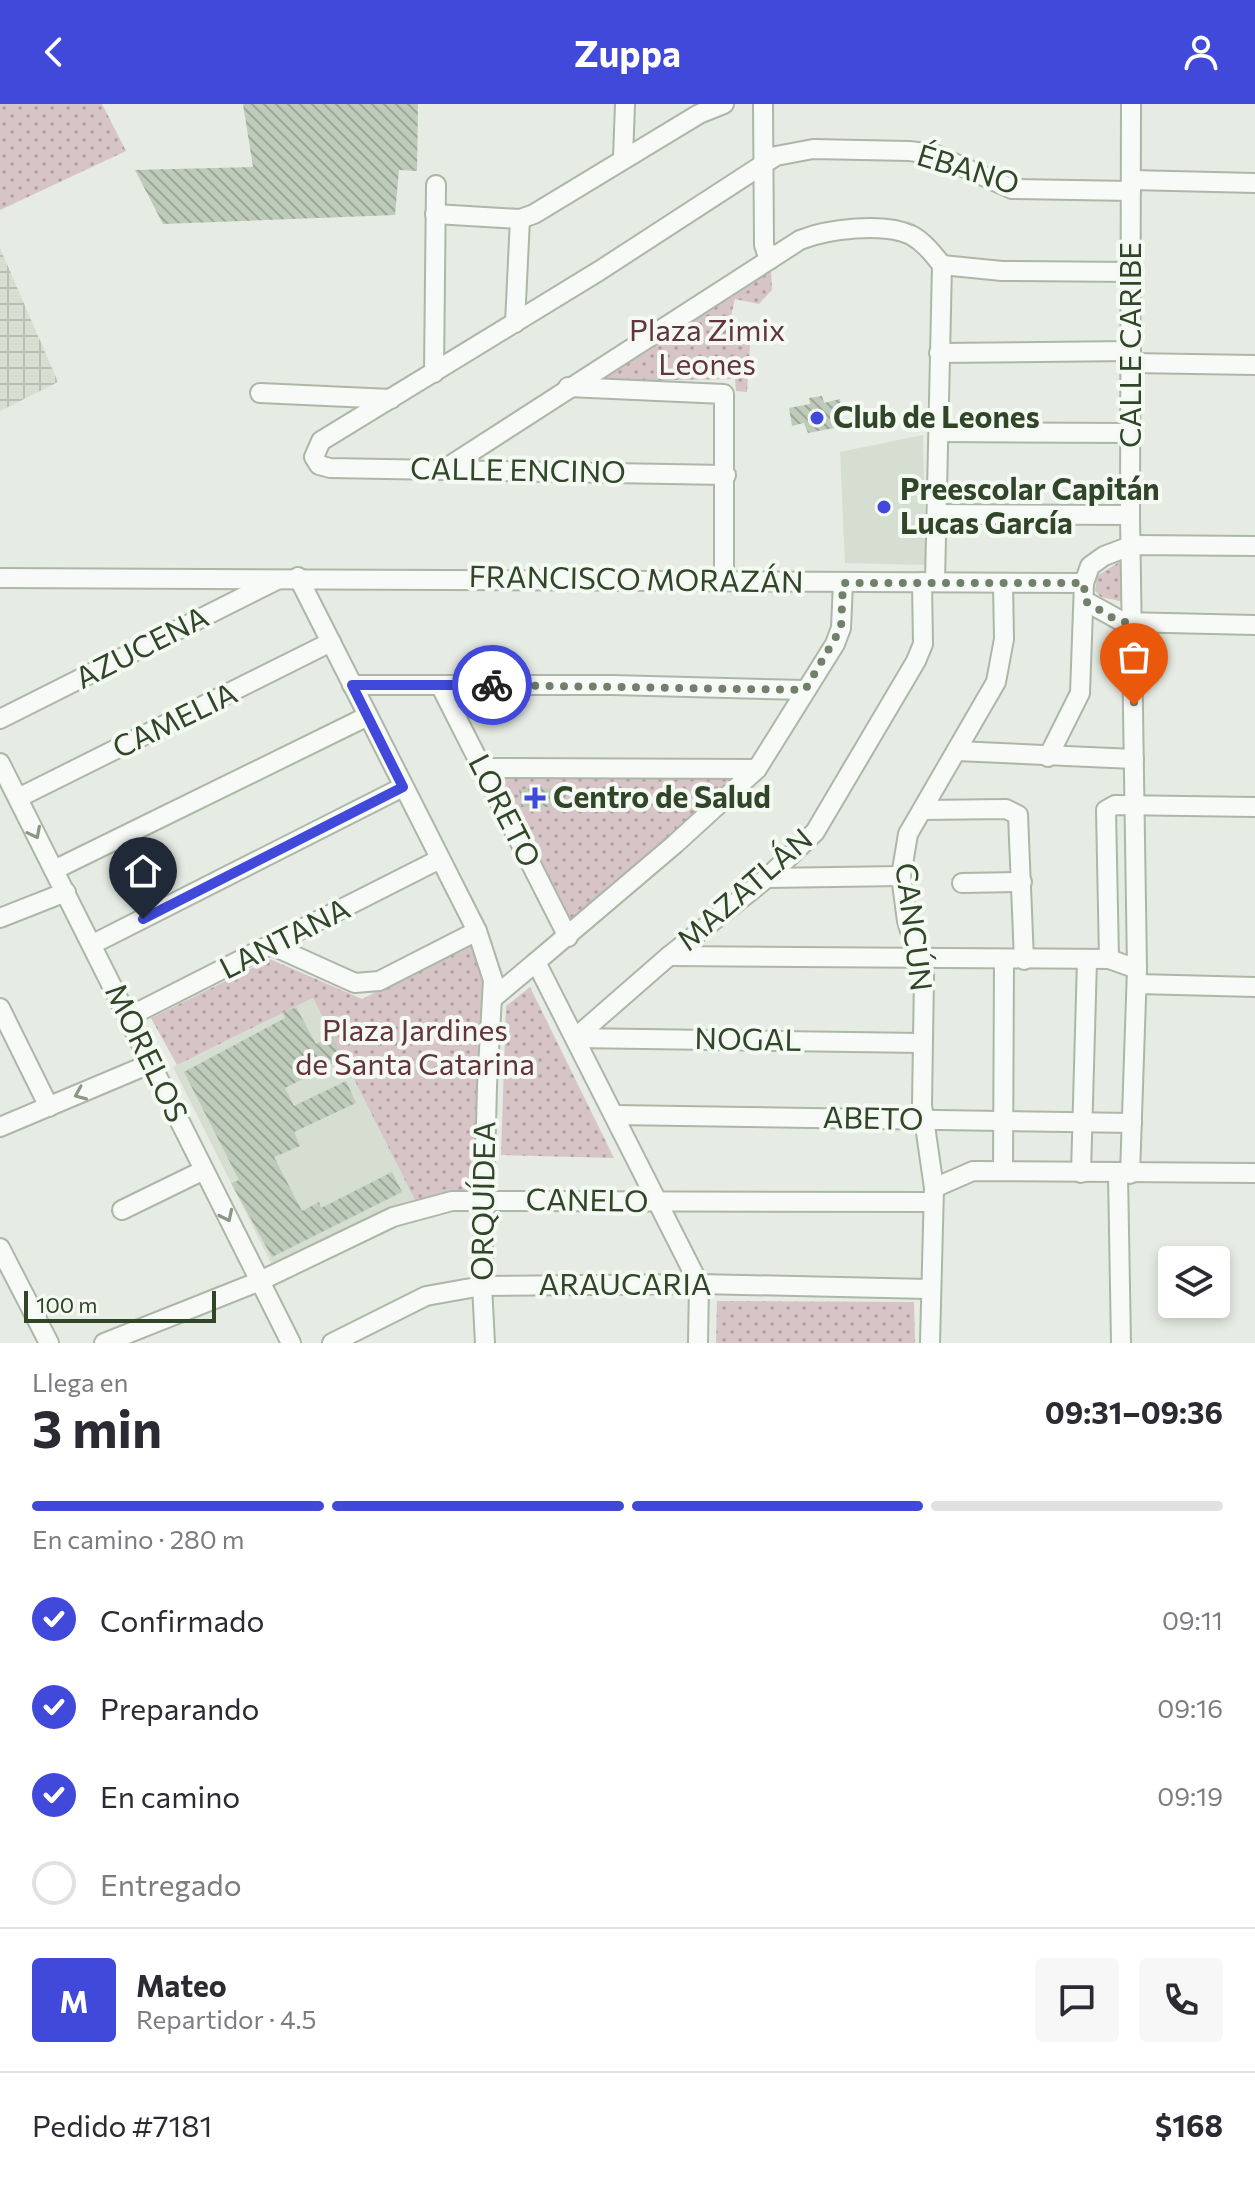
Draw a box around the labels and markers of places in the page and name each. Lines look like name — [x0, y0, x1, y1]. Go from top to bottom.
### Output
place label: Club de Leones — [833, 397, 1040, 434]
marker: Club de Leones — [808, 409, 826, 427]
place label: Preescolar Capitán Lucas García — [900, 469, 1160, 540]
marker: Preescolar Capitán Lucas García — [875, 498, 893, 516]
pin — [1100, 623, 1168, 705]
place label: Centro de Salud — [553, 777, 771, 814]
marker: Centro de Salud — [524, 787, 546, 809]
pin — [109, 837, 177, 919]

